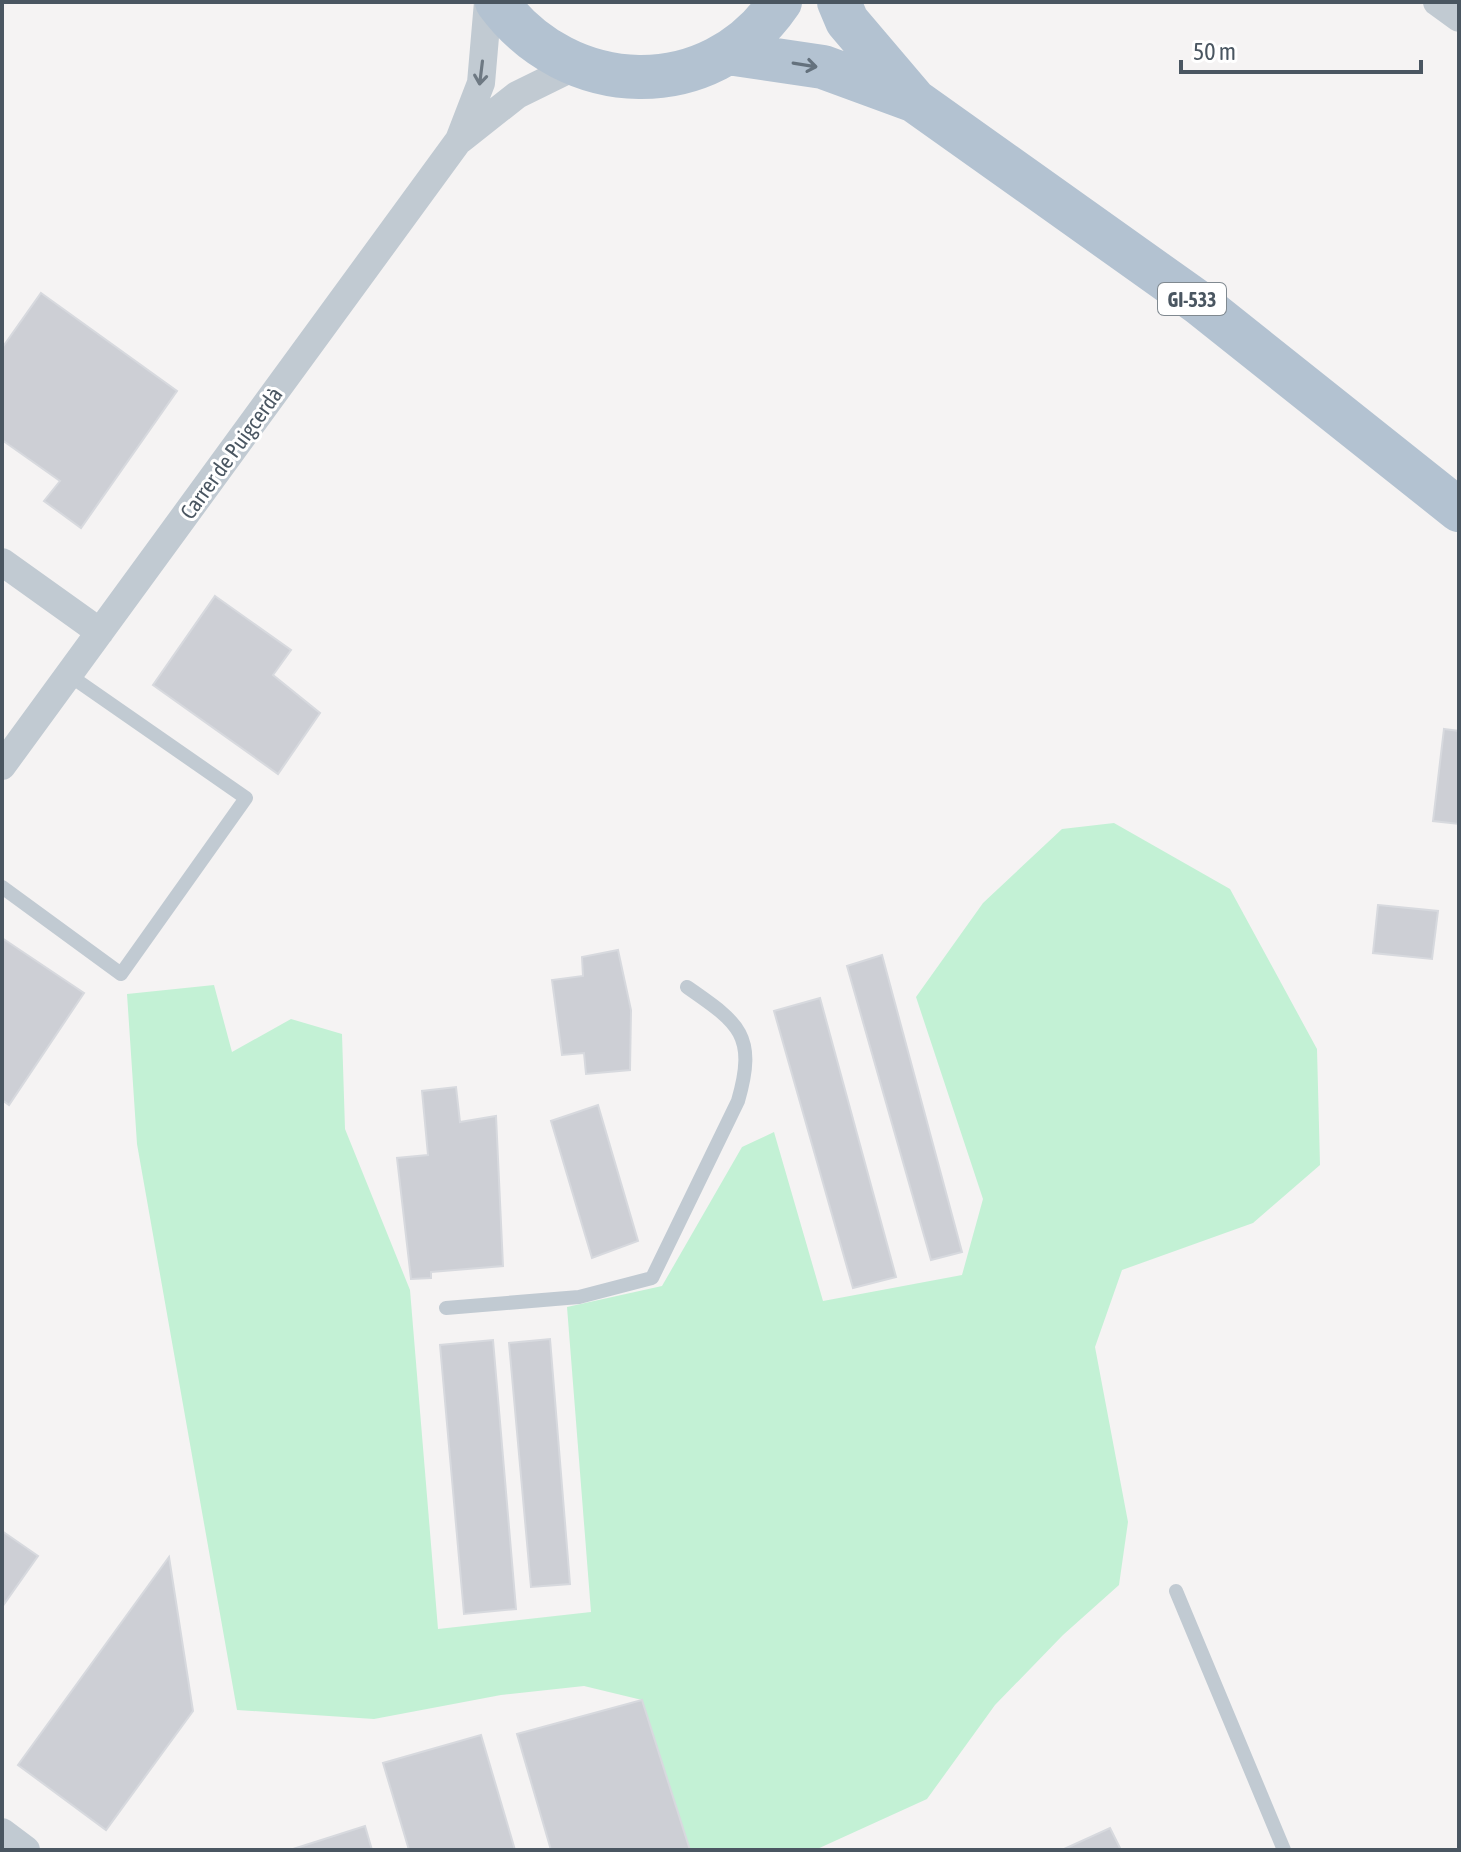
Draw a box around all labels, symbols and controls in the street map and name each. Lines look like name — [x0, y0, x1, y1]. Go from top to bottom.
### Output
scale bar — [1181, 24, 1421, 74]
text: 50 m — [1193, 38, 1236, 65]
one-way arrow — [792, 58, 817, 73]
one-way arrow — [474, 59, 489, 86]
road number: GI-533 — [1158, 283, 1226, 315]
street label: Carrer de Puigcerdà — [174, 382, 288, 524]

